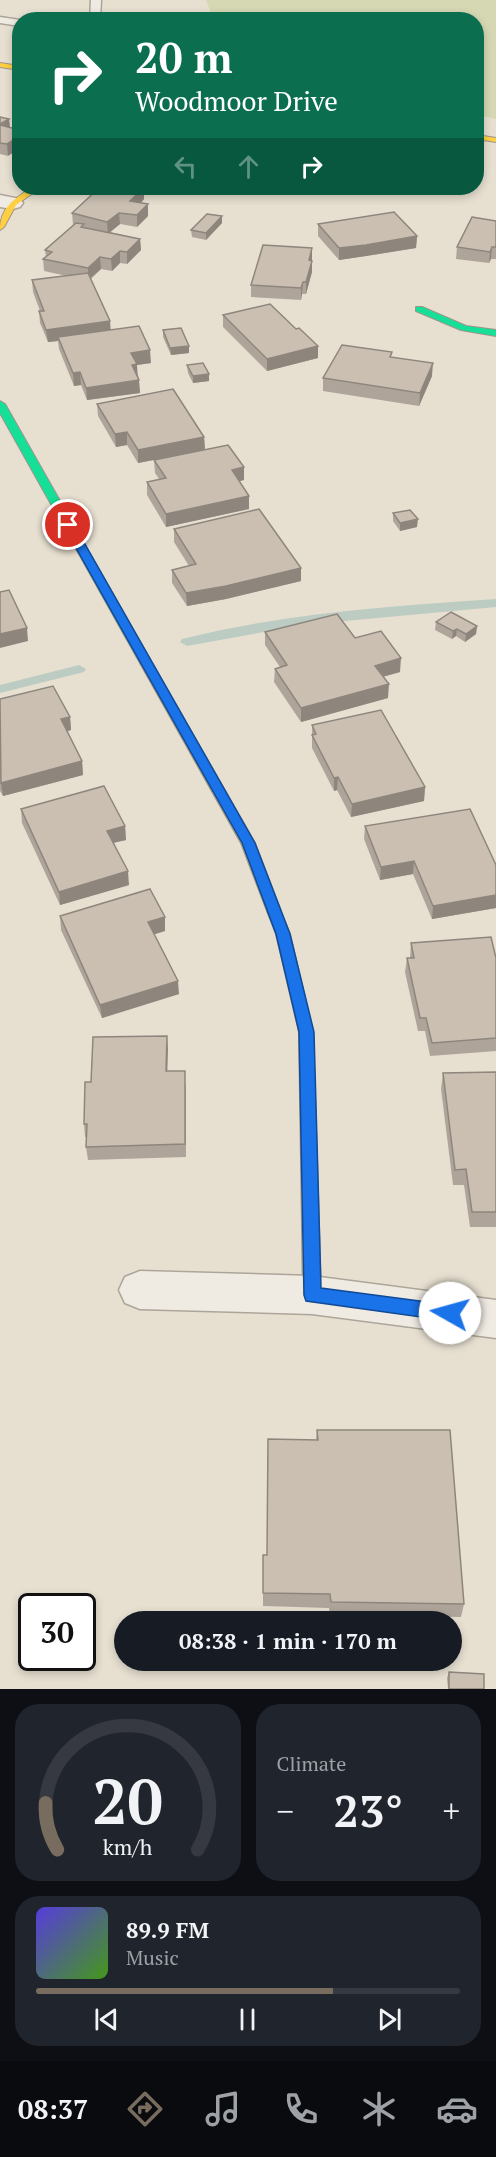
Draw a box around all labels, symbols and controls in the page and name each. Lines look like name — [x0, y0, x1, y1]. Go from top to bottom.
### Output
text: 20 m — [135, 29, 233, 85]
icon: right — [36, 36, 114, 114]
text: Woodmoor Drive — [135, 83, 338, 119]
icon: left — [169, 150, 202, 183]
icon: ahead — [232, 150, 265, 183]
icon: right — [295, 150, 328, 183]
pin — [42, 499, 93, 550]
icon: arrive — [51, 508, 84, 541]
position arrow — [418, 1281, 482, 1345]
speed limit sign: 30 — [18, 1593, 96, 1671]
text: 08:38 · 1 min · 170 m — [179, 1626, 397, 1655]
text: Climate — [277, 1750, 346, 1777]
text: 20 — [92, 1759, 163, 1842]
text: 23° — [334, 1780, 403, 1840]
text: − — [277, 1789, 294, 1832]
text: + — [442, 1789, 460, 1832]
text: km/h — [103, 1833, 153, 1861]
text: 89.9 FM — [126, 1915, 209, 1944]
text: Music — [126, 1944, 179, 1971]
icon: previous — [90, 2003, 123, 2036]
icon: pause — [231, 2003, 264, 2036]
icon: next — [373, 2003, 406, 2036]
icon: directions — [124, 2088, 166, 2130]
icon: music — [202, 2088, 244, 2130]
icon: phone — [280, 2088, 322, 2130]
icon: climate — [358, 2088, 400, 2130]
icon: car — [436, 2088, 478, 2130]
text: 08:37 — [18, 2091, 88, 2127]

